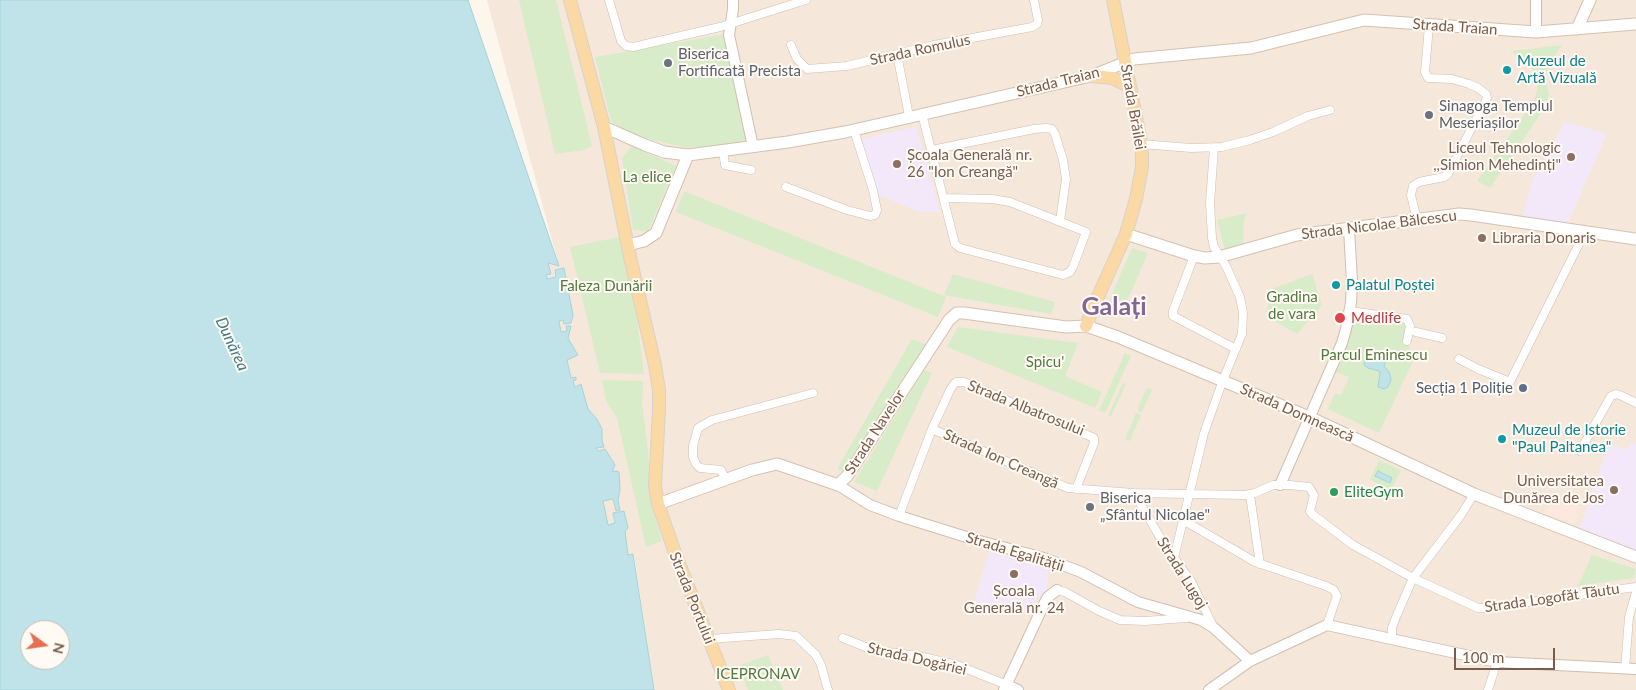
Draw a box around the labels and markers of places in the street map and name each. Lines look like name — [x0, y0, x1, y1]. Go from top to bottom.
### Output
place label: Biserica Fortificată Precista — [678, 45, 801, 80]
place label: Muzeul de Artă Vizuală — [1517, 52, 1597, 87]
marker: Biserica Fortificată Precista — [662, 57, 674, 69]
marker: Muzeul de Artă Vizuală — [1501, 64, 1513, 76]
place label: Sinagoga Templul Meseriașilor — [1439, 97, 1553, 132]
marker: Sinagoga Templul Meseriașilor — [1423, 109, 1435, 121]
place label: Liceul Tehnologic ,,Simion Mehedinți" — [1433, 139, 1561, 174]
place label: Școala Generală nr. 26 "Ion Creangă" — [907, 146, 1032, 181]
marker: Liceul Tehnologic ,,Simion Mehedinți" — [1565, 151, 1577, 163]
marker: Școala Generală nr. 26 "Ion Creangă" — [891, 158, 903, 170]
place label: Libraria Donaris — [1492, 229, 1596, 247]
marker: Libraria Donaris — [1476, 232, 1488, 244]
place label: Palatul Poștei — [1346, 276, 1435, 294]
marker: Palatul Poștei — [1330, 279, 1342, 291]
place label: Medlife — [1351, 309, 1401, 327]
marker: Medlife — [1333, 311, 1347, 325]
place label: Secția 1 Poliție — [1416, 379, 1513, 397]
marker: Secția 1 Poliție — [1517, 382, 1529, 394]
place label: Muzeul de Istorie "Paul Paltanea" — [1512, 421, 1626, 456]
marker: Muzeul de Istorie "Paul Paltanea" — [1496, 433, 1508, 445]
place label: Universitatea Dunărea de Jos — [1503, 472, 1604, 507]
place label: EliteGym — [1344, 483, 1404, 501]
marker: Universitatea Dunărea de Jos — [1608, 484, 1620, 496]
marker: EliteGym — [1328, 486, 1340, 498]
place label: Biserica „Sfântul Nicolae" — [1100, 489, 1210, 524]
marker: Biserica „Sfântul Nicolae" — [1084, 501, 1096, 513]
marker: Școala Generală nr. 24 — [1008, 568, 1020, 580]
place label: Școala Generală nr. 24 — [964, 582, 1064, 617]

